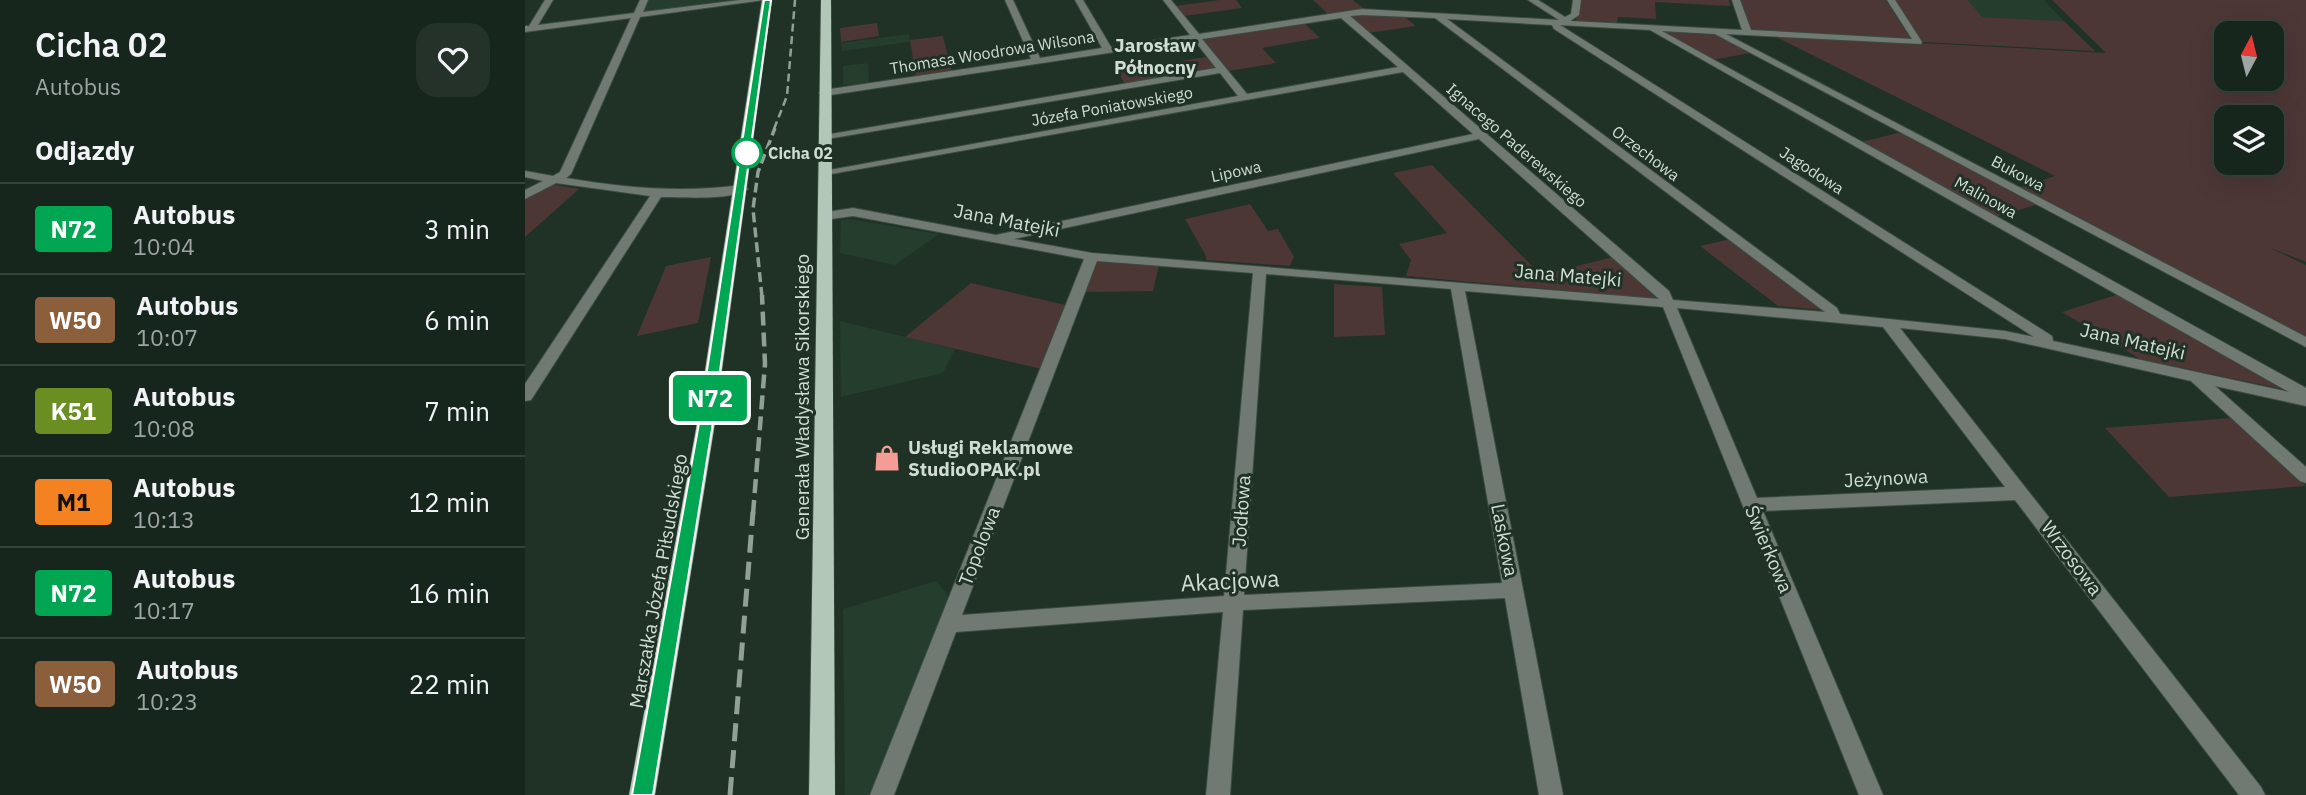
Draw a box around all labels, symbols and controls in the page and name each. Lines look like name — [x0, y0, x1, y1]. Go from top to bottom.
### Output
north arrow — [2214, 21, 2284, 91]
map controls — [2214, 21, 2284, 175]
text: Cicha 02 — [35, 23, 167, 66]
button: heart — [416, 23, 490, 97]
street label: Thomasa Woodrowa Wilsona — [888, 26, 1096, 78]
district label: Jarosław Północny — [1114, 33, 1197, 79]
text: Autobus — [35, 71, 121, 101]
street label: Ignacego Paderewskiego — [1443, 79, 1591, 211]
street label: Józefa Poniatowskiego — [1030, 82, 1194, 130]
button: layers — [2214, 105, 2284, 175]
street label: Orzechowa — [1608, 121, 1684, 185]
text: Odjazdy — [35, 133, 135, 167]
marker: Cicha 02 — [732, 138, 762, 168]
street label: Jagodowa — [1776, 142, 1848, 198]
place label: Cicha 02 — [768, 143, 833, 163]
street label: Bukowa — [1988, 151, 2048, 195]
street label: Lipowa — [1209, 156, 1263, 186]
street label: Malinowa — [1951, 172, 2021, 223]
text: Autobus — [133, 197, 235, 231]
street label: Jana Matejki — [952, 198, 1062, 242]
text: 3 min — [424, 212, 490, 246]
text: N72 — [50, 213, 97, 245]
text: 10:04 — [133, 231, 195, 261]
street label: Generała Władysława Sikorskiego — [790, 254, 814, 540]
street label: Jana Matejki — [1513, 258, 1623, 292]
text: Autobus — [136, 288, 238, 322]
text: 6 min — [424, 303, 490, 337]
text: W50 — [49, 304, 101, 336]
street label: Jana Matejki — [2078, 317, 2188, 365]
text: 10:07 — [136, 322, 198, 352]
line badge: N72 — [670, 375, 750, 421]
text: Autobus — [133, 379, 235, 413]
text: N72 — [687, 382, 733, 414]
text: 7 min — [424, 394, 490, 428]
text: K51 — [51, 395, 96, 427]
text: 10:08 — [133, 413, 195, 443]
place label: Usługi Reklamowe StudioOPAK.pl — [908, 435, 1073, 481]
shop icon: Usługi Reklamowe StudioOPAK.pl — [872, 443, 902, 473]
street label: Marszałka Józefa Piłsudskiego — [624, 452, 692, 710]
street label: Jeżynowa — [1843, 464, 1929, 492]
text: Autobus — [133, 470, 235, 504]
street label: Jodłowa — [1227, 474, 1255, 548]
text: 12 min — [409, 485, 490, 519]
text: M1 — [56, 486, 91, 518]
street label: Laskowa — [1486, 502, 1524, 578]
street label: Świerkowa — [1740, 502, 1798, 596]
street label: Topolowa — [953, 503, 1005, 589]
text: 10:13 — [133, 504, 195, 534]
street label: Wrzosowa — [2036, 516, 2108, 600]
text: Autobus — [133, 561, 235, 595]
street label: Akacjowa — [1180, 562, 1280, 598]
text: 16 min — [409, 576, 490, 610]
text: N72 — [50, 577, 97, 609]
text: 10:17 — [133, 595, 195, 625]
text: Autobus — [136, 652, 238, 686]
text: 22 min — [409, 667, 490, 701]
text: W50 — [49, 668, 101, 700]
text: 10:23 — [136, 686, 198, 716]

